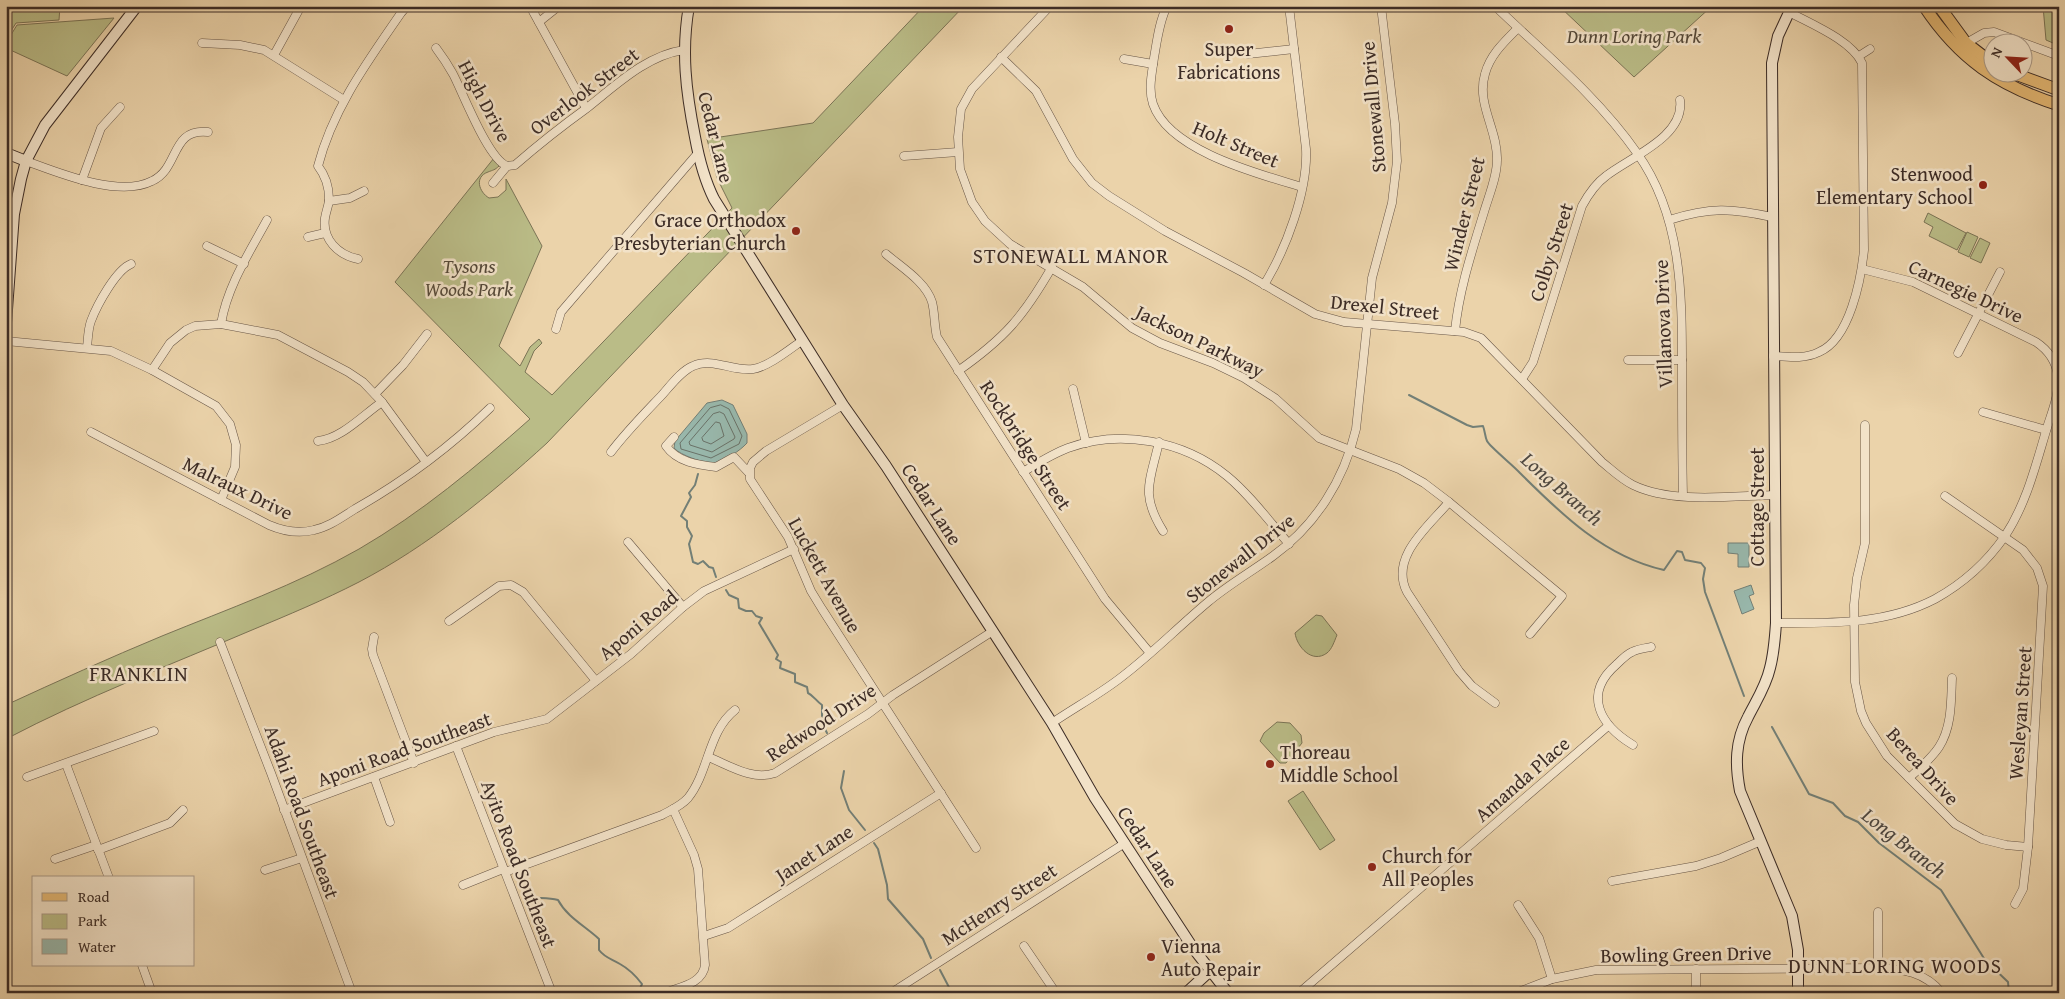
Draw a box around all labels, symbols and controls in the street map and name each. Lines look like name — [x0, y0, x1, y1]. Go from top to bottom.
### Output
park label: Dunn Loring Park — [1566, 21, 1702, 50]
marker: Super Fabrications — [1223, 23, 1235, 35]
north arrow — [1982, 32, 2032, 82]
place label: Super Fabrications — [1177, 34, 1281, 86]
street label: Overlook Street — [523, 40, 645, 141]
street label: Stonewall Drive — [1352, 40, 1393, 174]
text: N — [1985, 43, 2008, 61]
street label: High Drive — [452, 55, 519, 147]
street label: Cedar Lane — [691, 88, 742, 185]
street label: Holt Street — [1189, 112, 1284, 175]
street label: Winder Street — [1435, 154, 1492, 274]
place label: Stenwood Elementary School — [1816, 159, 1973, 211]
marker: Stenwood Elementary School — [1977, 179, 1989, 191]
street label: Colby Street — [1521, 199, 1580, 305]
place label: Grace Orthodox Presbyterian Church — [614, 205, 787, 257]
marker: Grace Orthodox Presbyterian Church — [790, 225, 802, 237]
district label: STONEWALL MANOR — [973, 240, 1169, 271]
park label: Tysons Woods Park — [425, 251, 514, 303]
street label: Carnegie Drive — [1904, 251, 2028, 330]
street label: Villanova Drive — [1646, 259, 1679, 389]
street label: Drexel Street — [1329, 286, 1441, 327]
street label: Jackson Parkway — [1128, 295, 1270, 384]
street label: Rockbridge Street — [974, 374, 1079, 515]
water label: Long Branch — [1514, 443, 1611, 533]
street label: Malraux Drive — [178, 448, 298, 527]
street label: Cottage Street — [1742, 448, 1771, 566]
street label: Cedar Lane — [895, 457, 970, 551]
street label: Stonewall Drive — [1179, 506, 1300, 610]
street label: Luckett Avenue — [782, 512, 869, 638]
street label: Aponi Road — [591, 582, 684, 667]
street label: Wesleyan Street — [2000, 645, 2039, 781]
district label: FRANKLIN — [89, 658, 189, 689]
street label: Redwood Drive — [760, 675, 881, 768]
street label: Aponi Road Southeast — [313, 704, 495, 794]
street label: Berea Drive — [1880, 720, 1967, 811]
street label: Adahi Road Southeast — [258, 721, 347, 903]
street label: Amanda Place — [1468, 729, 1576, 828]
place label: Thoreau Middle School — [1280, 737, 1399, 789]
marker: Thoreau Middle School — [1264, 758, 1276, 770]
street label: Ayito Road Southeast — [474, 776, 565, 952]
water label: Long Branch — [1855, 799, 1954, 886]
street label: Cedar Lane — [1111, 800, 1186, 894]
street label: Janet Lane — [767, 817, 858, 890]
place label: Church for All Peoples — [1382, 841, 1474, 893]
street label: McHenry Street — [935, 855, 1062, 952]
marker: Church for All Peoples — [1366, 861, 1378, 873]
legend — [32, 876, 195, 966]
text: Road — [78, 886, 109, 907]
text: Park — [78, 910, 107, 931]
place label: Vienna Auto Repair — [1161, 931, 1261, 983]
text: Water — [78, 936, 116, 957]
street label: Bowling Green Drive — [1600, 938, 1772, 969]
district label: DUNN LORING WOODS — [1788, 950, 2002, 981]
marker: Vienna Auto Repair — [1145, 951, 1157, 963]

